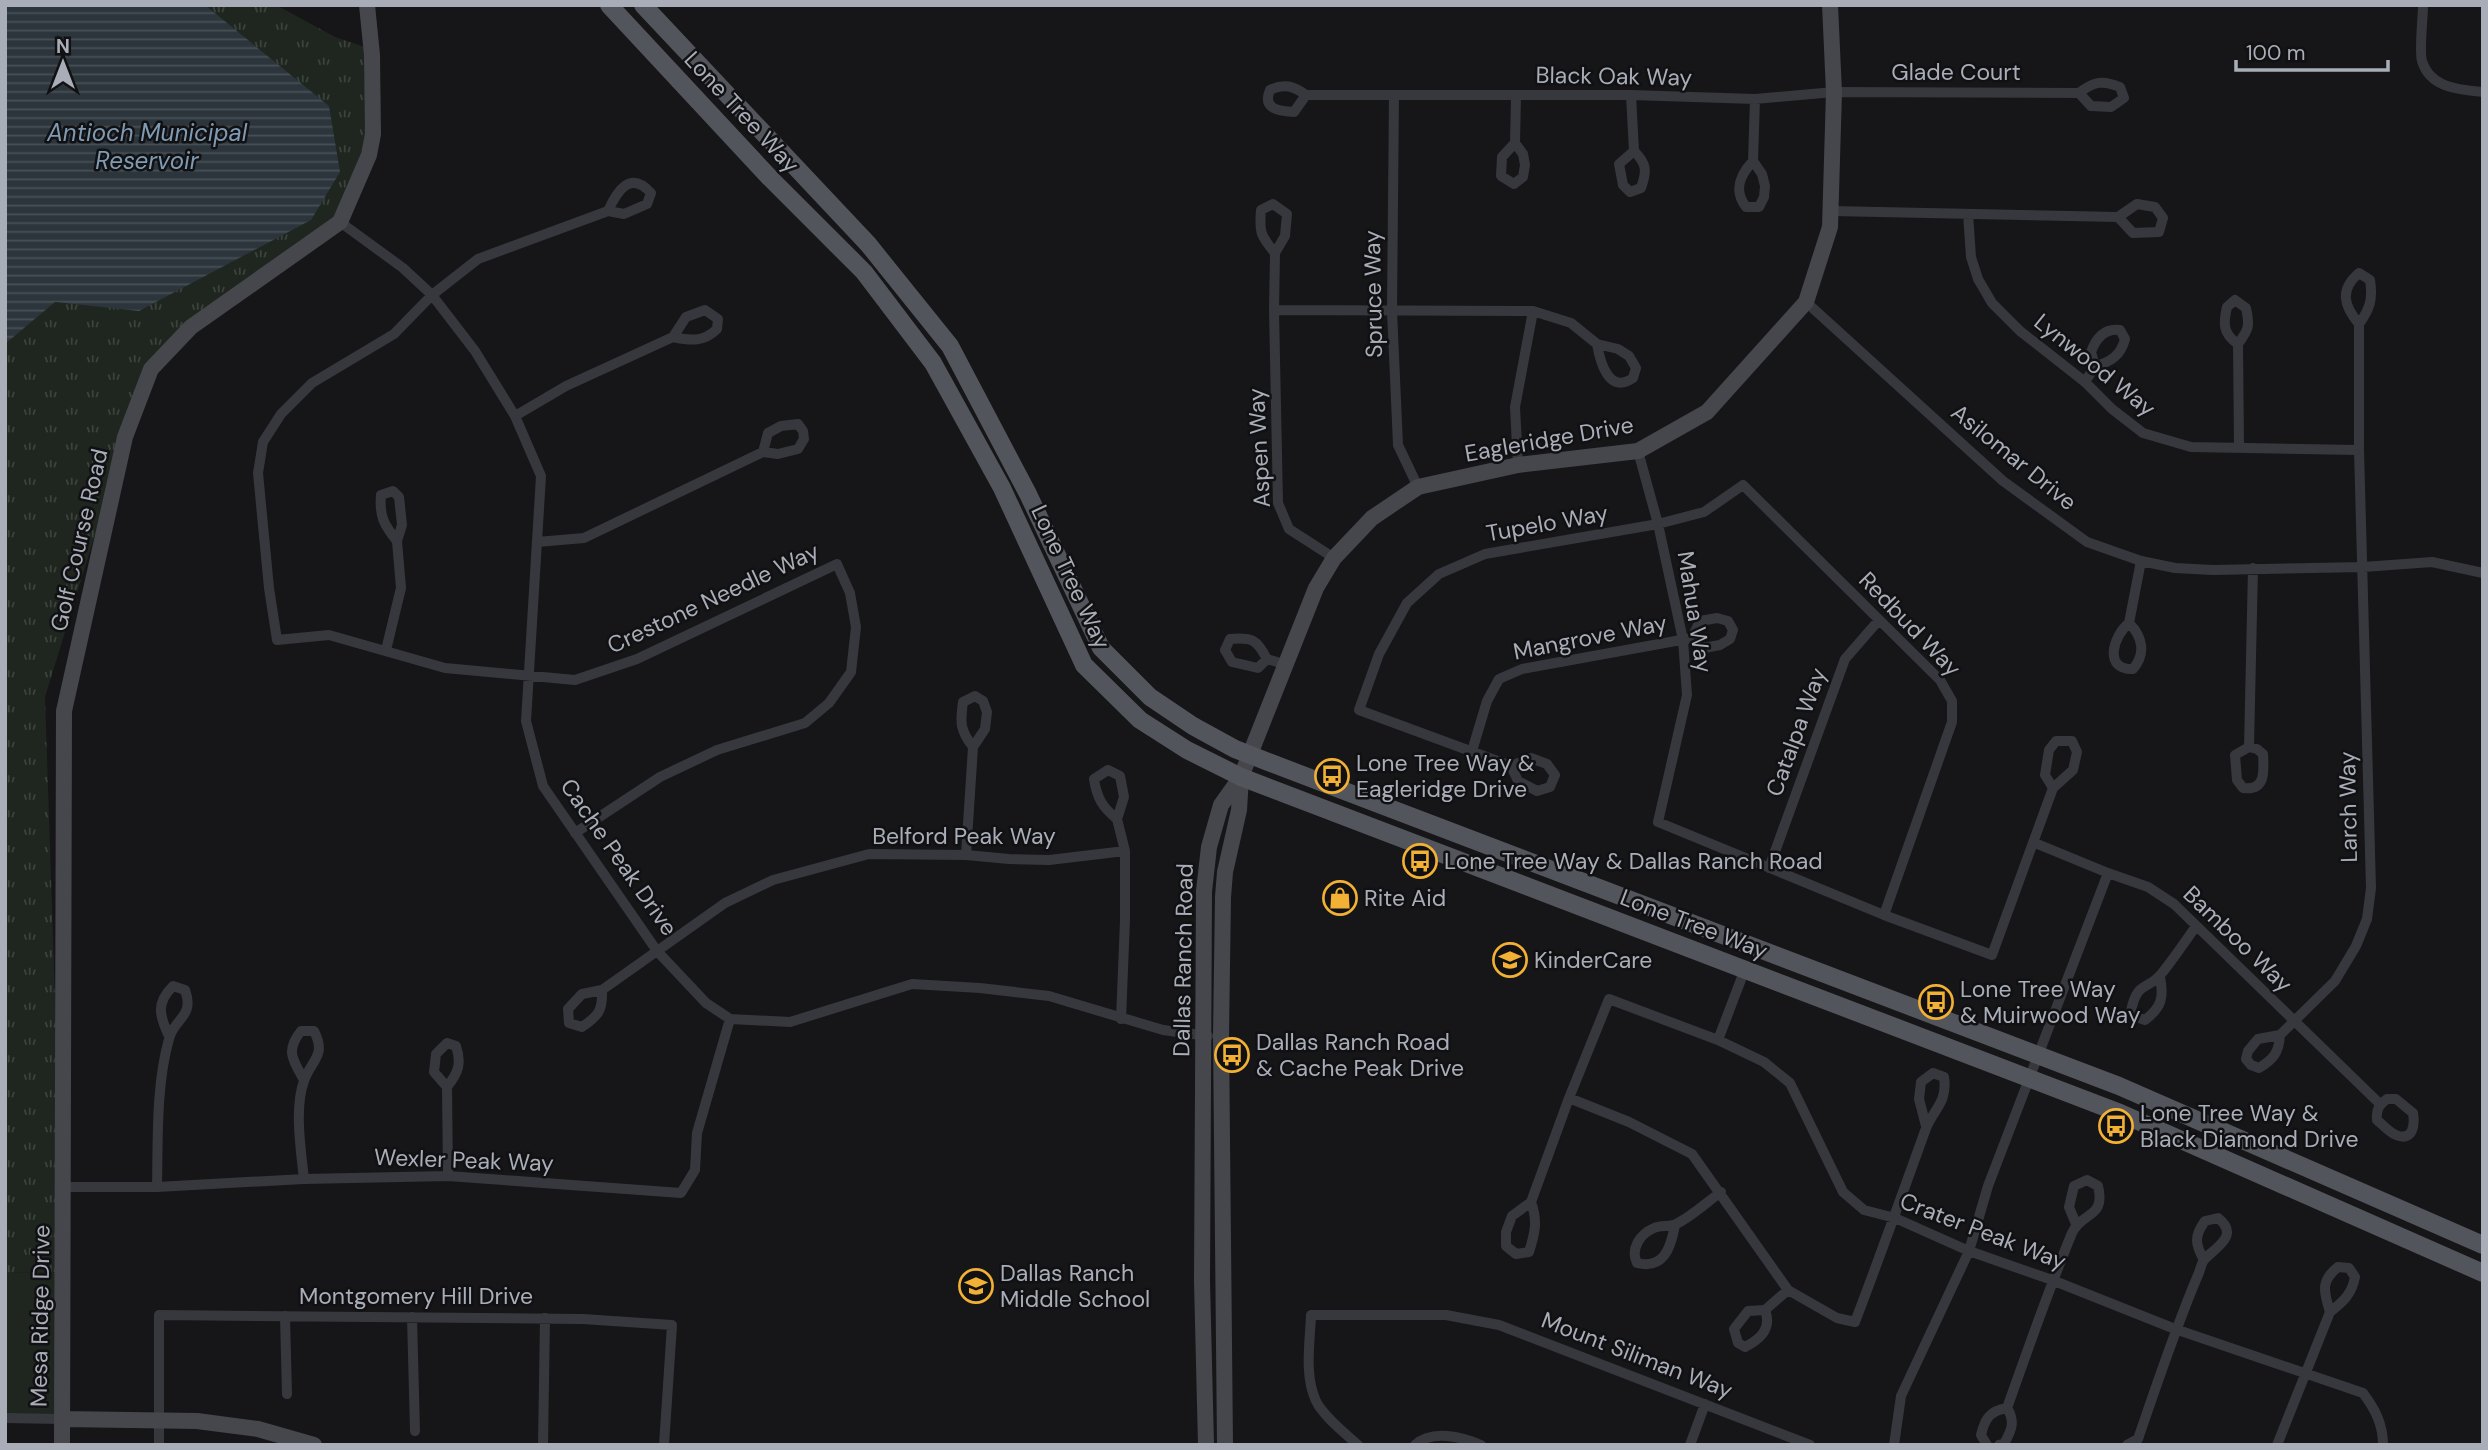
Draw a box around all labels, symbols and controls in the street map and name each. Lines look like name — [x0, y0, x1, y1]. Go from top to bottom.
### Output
north arrow — [28, 28, 98, 98]
scale bar — [2236, 28, 2388, 72]
text: N — [56, 34, 70, 59]
text: 100 m — [2246, 39, 2306, 67]
street label: Lone Tree Way — [678, 45, 806, 179]
street label: Glade Court — [1891, 57, 2021, 87]
street label: Black Oak Way — [1536, 60, 1693, 92]
water label: Antioch Municipal Reservoir — [46, 117, 248, 176]
street label: Spruce Way — [1357, 230, 1389, 358]
street label: Lynwood Way — [2028, 307, 2162, 423]
street label: Aspen Way — [1241, 387, 1277, 509]
street label: Asilomar Drive — [1945, 397, 2083, 517]
street label: Eagleridge Drive — [1462, 409, 1636, 469]
street label: Golf Course Road — [43, 446, 115, 634]
street label: Tupelo Way — [1484, 497, 1611, 548]
street label: Lone Tree Way — [1025, 500, 1118, 654]
street label: Crestone Needle Way — [602, 536, 824, 660]
street label: Mahua Way — [1671, 549, 1719, 675]
street label: Redbud Way — [1852, 565, 1968, 683]
street label: Mangrove Way — [1511, 607, 1670, 667]
street label: Catalpa Way — [1759, 664, 1833, 800]
place label: Lone Tree Way & Eagleridge Drive — [1356, 748, 1535, 804]
street label: Larch Way — [2332, 751, 2364, 863]
bus stop icon: Lone Tree Way & Eagleridge Drive — [1313, 757, 1351, 795]
street label: Cache Peak Drive — [554, 773, 684, 941]
street label: Belford Peak Way — [872, 821, 1056, 851]
bus stop icon: Lone Tree Way & Dallas Ranch Road — [1401, 842, 1439, 880]
place label: Lone Tree Way & Dallas Ranch Road — [1444, 846, 1823, 876]
street label: Dallas Ranch Road — [1166, 863, 1200, 1057]
shop icon: Rite Aid — [1321, 879, 1359, 917]
street label: Bamboo Way — [2177, 879, 2299, 999]
street label: Lone Tree Way — [1616, 882, 1772, 966]
place label: Rite Aid — [1364, 883, 1446, 913]
school or university icon: KinderCare — [1491, 941, 1529, 979]
place label: KinderCare — [1534, 945, 1652, 975]
place label: Lone Tree Way & Muirwood Way — [1960, 974, 2141, 1030]
bus stop icon: Lone Tree Way & Muirwood Way — [1917, 983, 1955, 1021]
place label: Dallas Ranch Road & Cache Peak Drive — [1256, 1027, 1464, 1083]
bus stop icon: Dallas Ranch Road & Cache Peak Drive — [1213, 1036, 1251, 1074]
place label: Lone Tree Way & Black Diamond Drive — [2140, 1098, 2359, 1154]
bus stop icon: Lone Tree Way & Black Diamond Drive — [2097, 1107, 2135, 1145]
street label: Wexler Peak Way — [374, 1142, 555, 1178]
street label: Crater Peak Way — [1896, 1186, 2071, 1277]
street label: Mesa Ridge Drive — [23, 1225, 57, 1407]
place label: Dallas Ranch Middle School — [1000, 1258, 1150, 1314]
school or university icon: Dallas Ranch Middle School — [957, 1267, 995, 1305]
street label: Montgomery Hill Drive — [299, 1281, 533, 1311]
street label: Mount Siliman Way — [1537, 1305, 1737, 1405]

